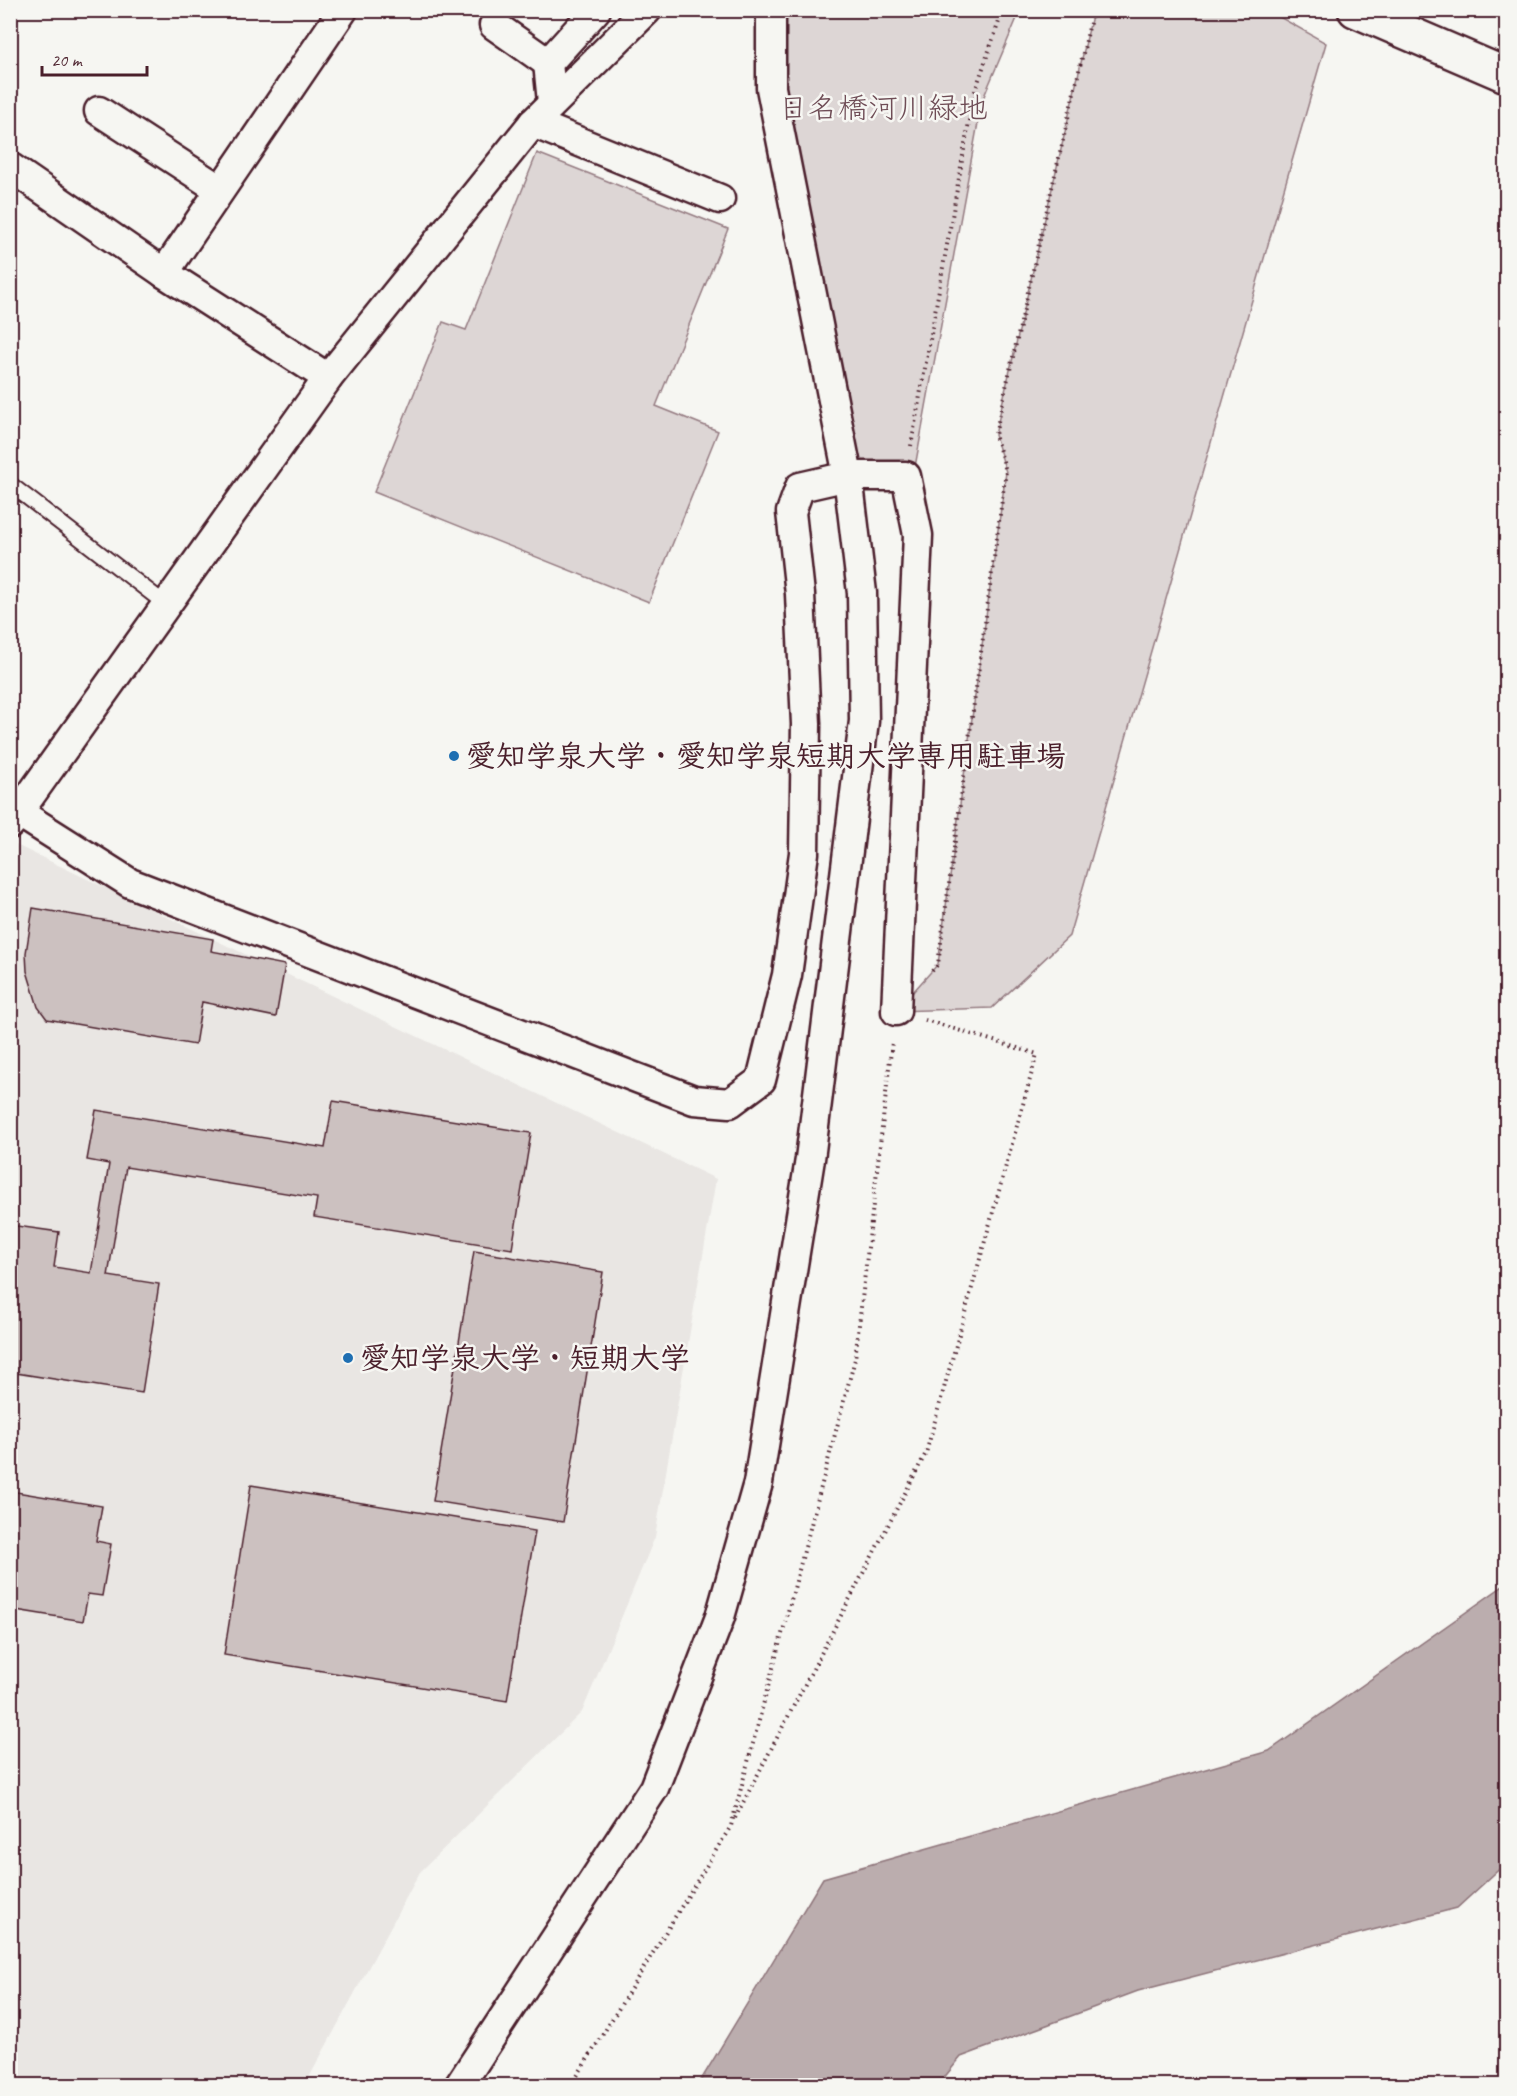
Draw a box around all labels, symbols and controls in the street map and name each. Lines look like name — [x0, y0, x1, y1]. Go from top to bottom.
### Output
scale bar — [42, 39, 147, 77]
text: 20 m — [51, 49, 84, 71]
park label: 日名橋河川緑地 — [778, 89, 988, 127]
place label: 愛知学泉大学・愛知学泉短期大学専用駐車場 — [466, 737, 1066, 775]
marker: 愛知学泉大学・愛知学泉短期大学専用駐車場 — [447, 749, 461, 763]
place label: 愛知学泉大学・短期大学 — [360, 1339, 690, 1377]
marker: 愛知学泉大学・短期大学 — [341, 1351, 355, 1365]

